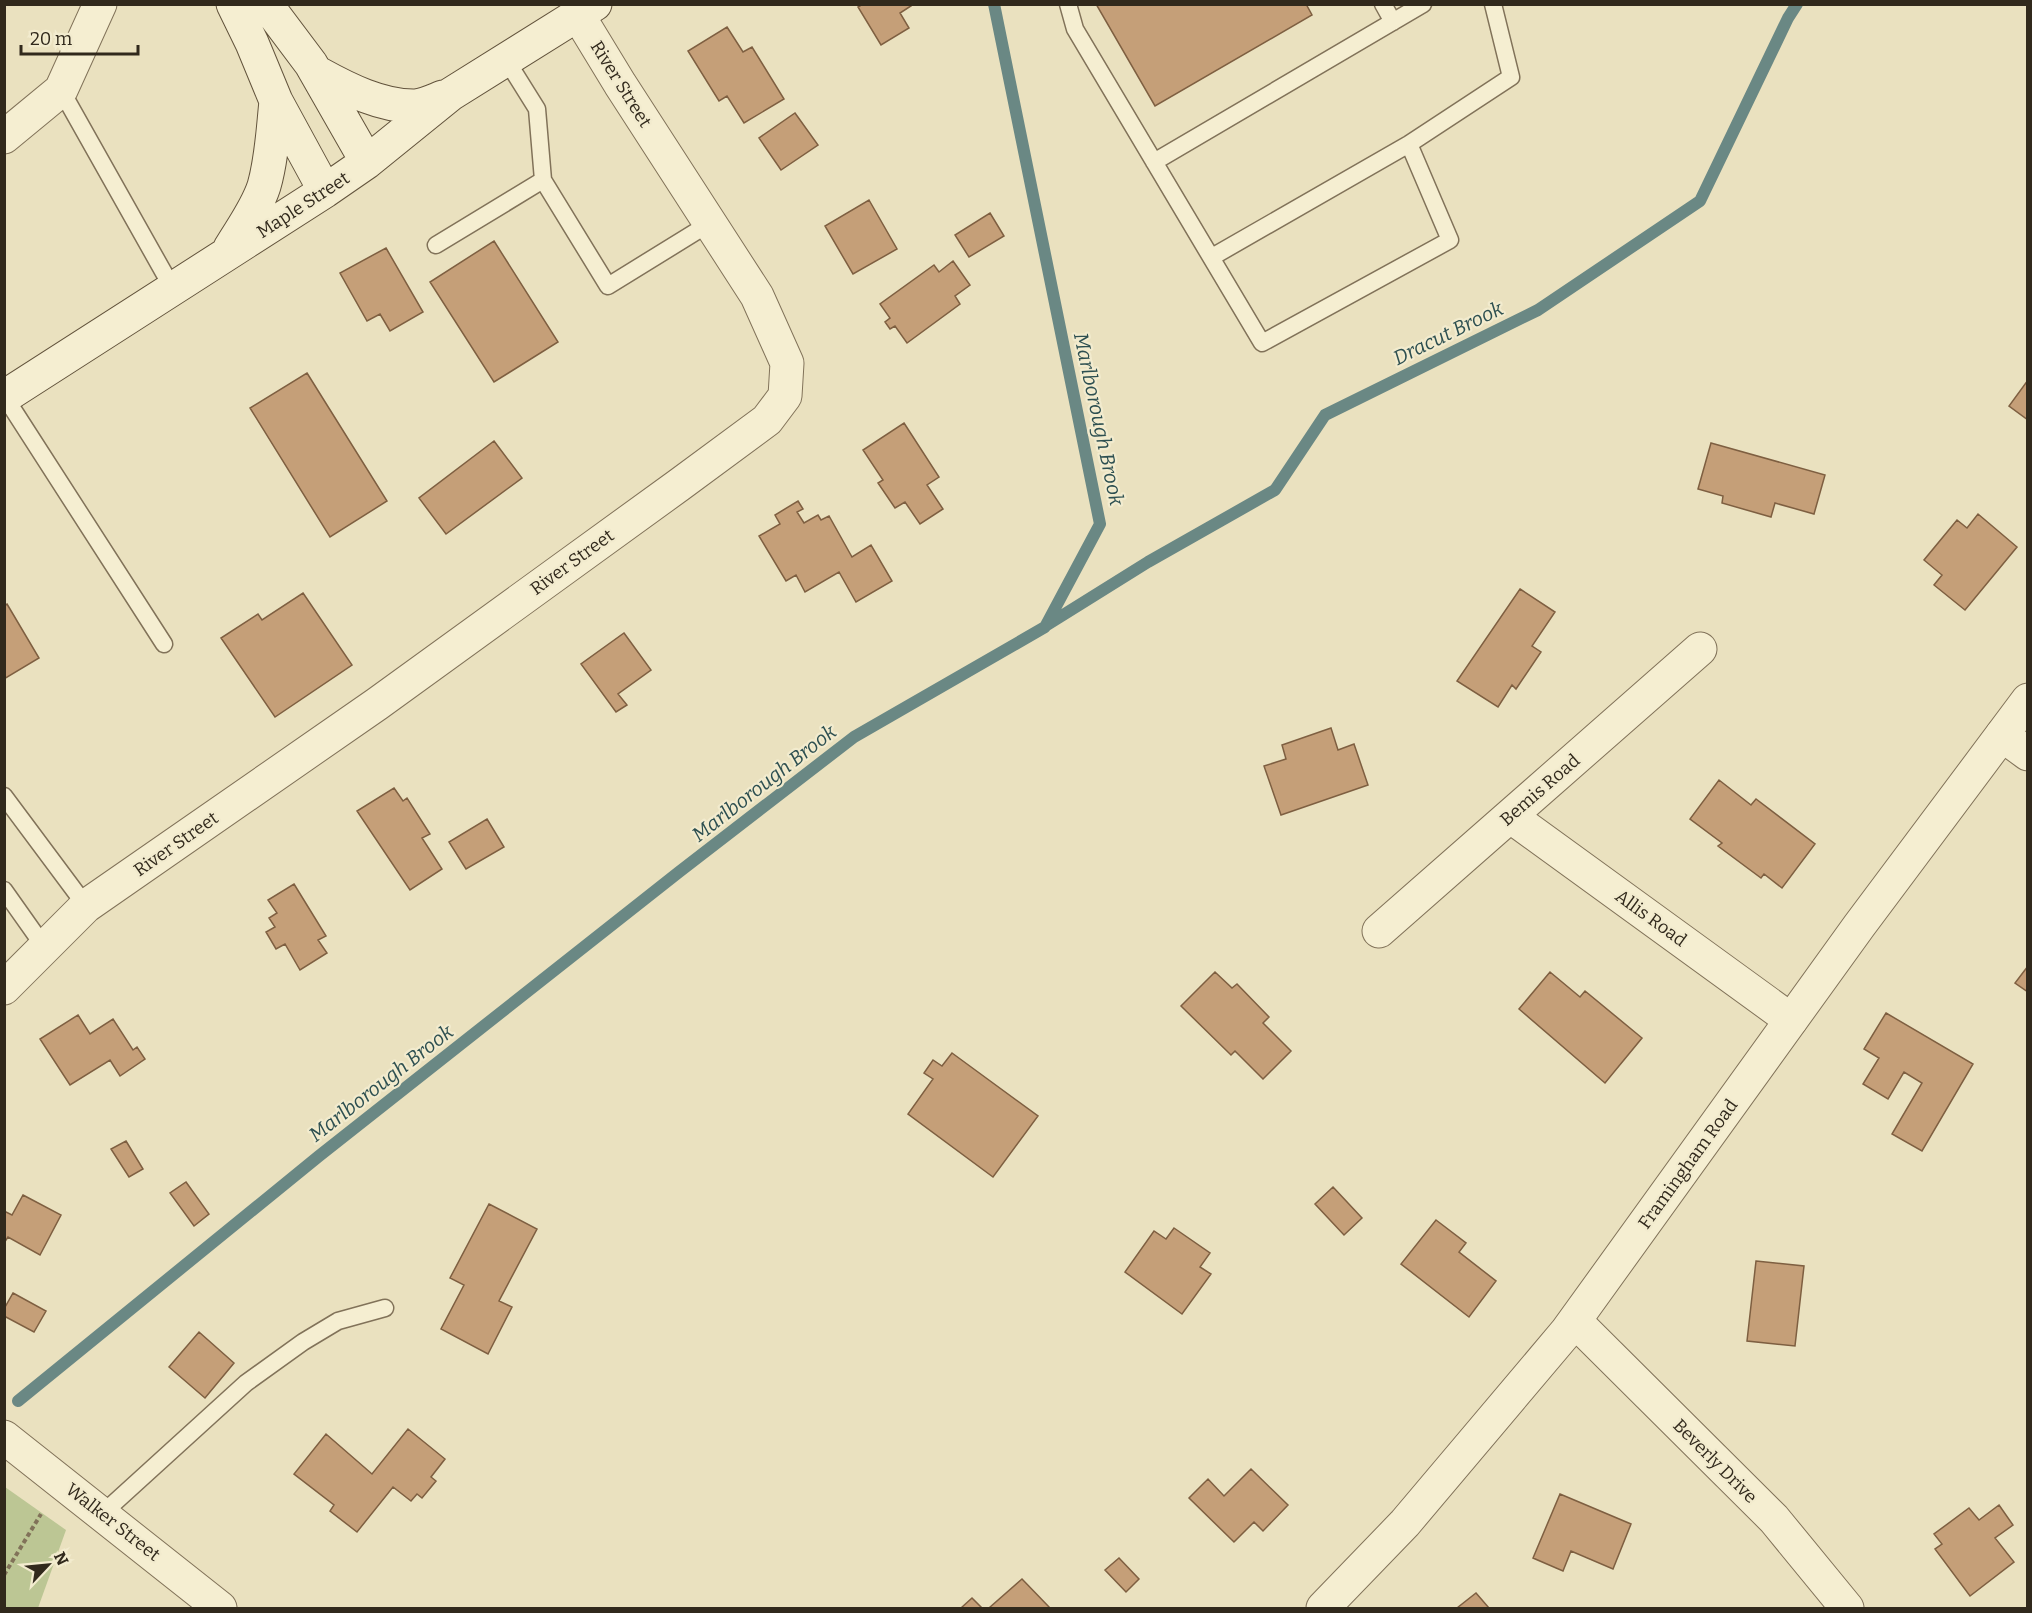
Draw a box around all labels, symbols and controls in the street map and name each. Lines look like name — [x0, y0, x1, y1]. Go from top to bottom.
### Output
scale bar — [21, 18, 138, 56]
text: 20 m — [30, 28, 72, 50]
street label: River Street — [586, 37, 657, 132]
street label: Maple Street — [253, 167, 354, 243]
water label: Dracut Brook — [1389, 296, 1507, 370]
water label: Marlborough Brook — [1069, 330, 1129, 508]
street label: River Street — [526, 524, 618, 600]
water label: Marlborough Brook — [687, 719, 841, 847]
street label: Bemis Road — [1496, 749, 1585, 831]
street label: River Street — [130, 807, 223, 881]
street label: Allis Road — [1611, 885, 1691, 951]
water label: Marlborough Brook — [304, 1019, 458, 1147]
street label: Framingham Road — [1634, 1095, 1743, 1233]
street label: Beverly Drive — [1668, 1414, 1762, 1508]
street label: Walker Street — [61, 1478, 165, 1566]
north arrow — [18, 1535, 78, 1595]
text: N — [50, 1549, 72, 1568]

